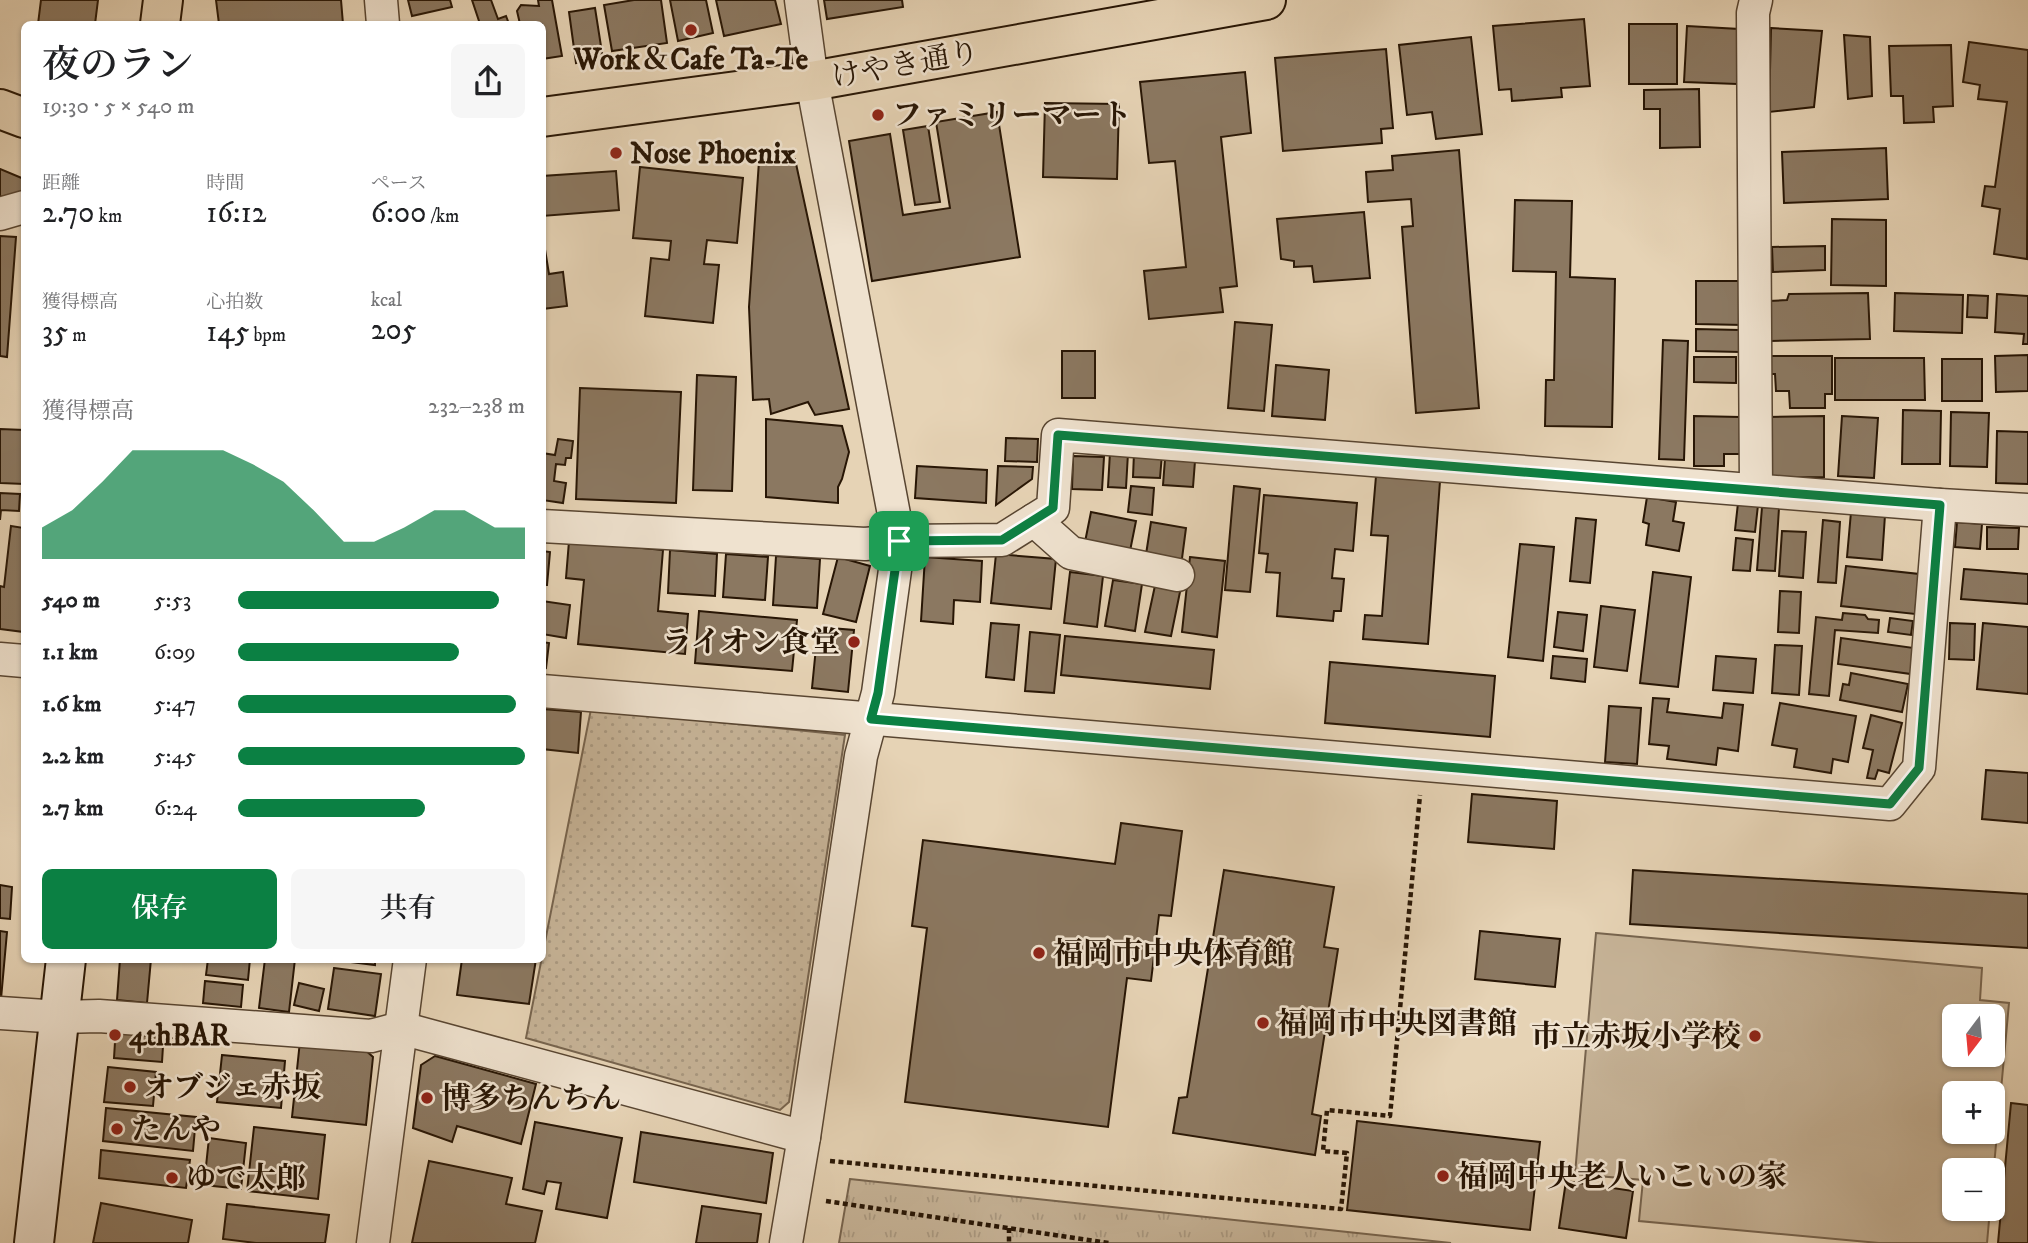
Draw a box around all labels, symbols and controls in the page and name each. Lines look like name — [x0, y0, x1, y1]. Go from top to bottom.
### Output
marker: Work＆Cafe Ta-Te — [683, 22, 699, 38]
street label: けやき通り — [828, 34, 982, 97]
text: 夜のラン — [42, 42, 194, 90]
place label: Work＆Cafe Ta-Te — [573, 42, 809, 79]
button: share — [451, 44, 525, 118]
text: 19:30 · 5 × 540 m — [42, 92, 195, 121]
place label: ファミリーマート — [892, 98, 1131, 135]
marker: ファミリーマート — [870, 107, 886, 123]
place label: Nose Phoenix — [630, 136, 796, 173]
marker: Nose Phoenix — [608, 145, 624, 161]
text: 距離 — [42, 172, 80, 195]
text: 時間 — [206, 172, 244, 195]
text: ペース — [371, 172, 427, 195]
text: 2.70 — [42, 195, 94, 232]
text: 16:12 — [206, 195, 266, 232]
text: 6:00 — [371, 195, 426, 232]
text: km — [94, 205, 122, 228]
text: /km — [426, 205, 459, 228]
text: kcal — [371, 289, 402, 312]
text: 獲得標高 — [42, 291, 118, 314]
text: 心拍数 — [206, 291, 263, 314]
text: 205 — [371, 312, 416, 349]
text: 35 — [42, 314, 68, 351]
text: 145 — [206, 314, 249, 351]
text: m — [68, 324, 86, 347]
text: bpm — [249, 324, 286, 347]
text: 232–238 m — [428, 392, 525, 421]
text: 獲得標高 — [42, 397, 134, 426]
pin — [869, 511, 929, 571]
icon: arrive — [880, 522, 918, 560]
text: 540 m — [42, 586, 100, 615]
text: 5:53 — [154, 586, 191, 615]
place label: ライオン食堂 — [662, 625, 840, 662]
marker: ライオン食堂 — [846, 634, 862, 650]
text: 1.1 km — [42, 638, 98, 667]
text: 6:09 — [154, 638, 196, 667]
text: 1.6 km — [42, 690, 101, 719]
text: 5:47 — [154, 690, 196, 719]
text: 2.2 km — [42, 742, 104, 771]
text: 5:45 — [154, 742, 196, 771]
text: 2.7 km — [42, 794, 103, 823]
text: 6:24 — [154, 794, 197, 823]
button: 保存 — [42, 869, 277, 949]
button: 共有 — [291, 869, 525, 949]
place label: 福岡市中央体育館 — [1053, 936, 1293, 973]
marker: 福岡市中央体育館 — [1031, 945, 1047, 961]
north arrow — [1942, 1004, 2006, 1068]
map controls — [1942, 1004, 2005, 1221]
place label: 福岡市中央図書館 — [1277, 1006, 1517, 1043]
marker: 福岡市中央図書館 — [1255, 1015, 1271, 1031]
place label: 4thBAR — [129, 1018, 231, 1055]
place label: 市立赤坂小学校 — [1531, 1019, 1741, 1056]
marker: 4thBAR — [107, 1027, 123, 1043]
marker: 市立赤坂小学校 — [1747, 1028, 1763, 1044]
place label: オブジェ赤坂 — [144, 1070, 321, 1107]
marker: オブジェ赤坂 — [122, 1079, 138, 1095]
place label: 博多ちんちん — [441, 1081, 621, 1118]
button: + — [1942, 1081, 2005, 1144]
marker: 博多ちんちん — [419, 1090, 435, 1106]
place label: たんや — [131, 1112, 221, 1149]
marker: たんや — [109, 1121, 125, 1137]
button: − — [1942, 1158, 2005, 1221]
place label: 福岡中央老人いこいの家 — [1457, 1159, 1787, 1196]
place label: ゆで太郎 — [186, 1161, 306, 1198]
marker: 福岡中央老人いこいの家 — [1435, 1168, 1451, 1184]
marker: ゆで太郎 — [164, 1170, 180, 1186]

